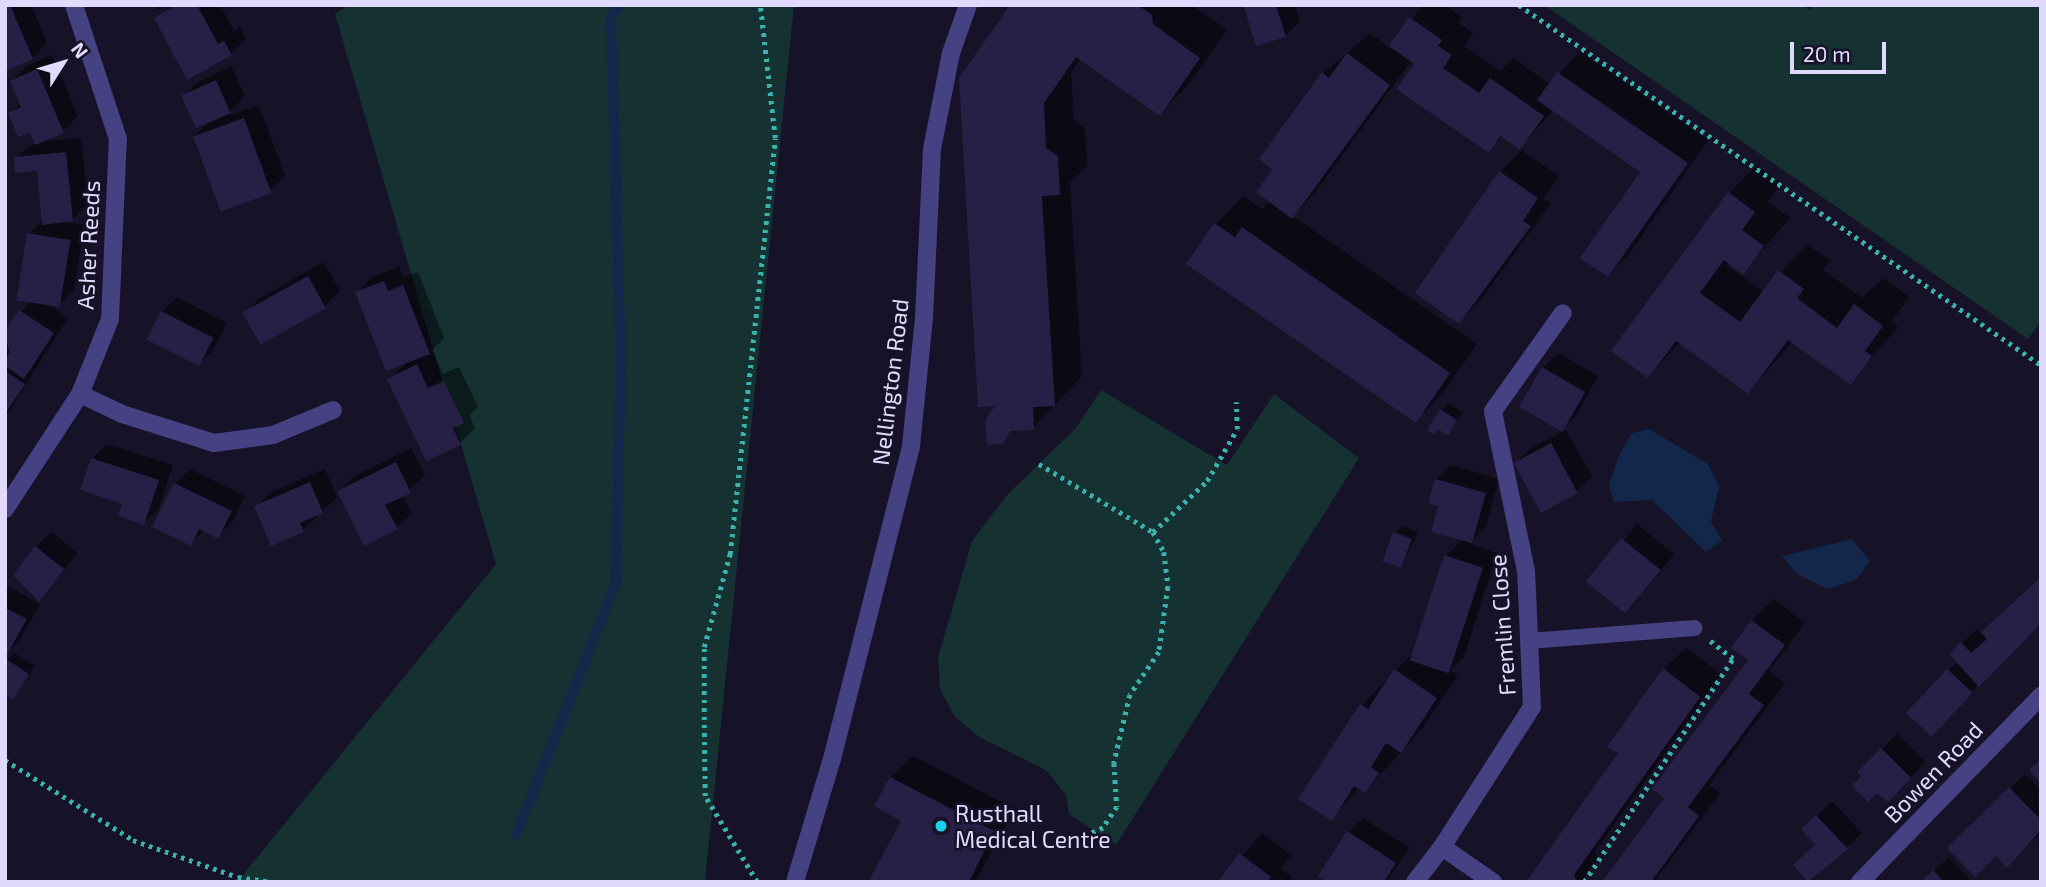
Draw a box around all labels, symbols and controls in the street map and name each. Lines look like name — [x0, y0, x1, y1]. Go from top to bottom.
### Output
north arrow — [28, 28, 98, 98]
scale bar — [1794, 28, 1890, 72]
text: N — [67, 38, 93, 62]
text: 20 m — [1803, 41, 1851, 66]
street label: Asher Reeds — [71, 180, 105, 310]
street label: Nellington Road — [866, 297, 914, 467]
street label: Fremlin Close — [1483, 553, 1521, 697]
street label: Bowen Road — [1878, 716, 1988, 828]
place label: Rusthall Medical Centre — [955, 799, 1111, 853]
marker: Rusthall Medical Centre — [933, 818, 949, 834]

